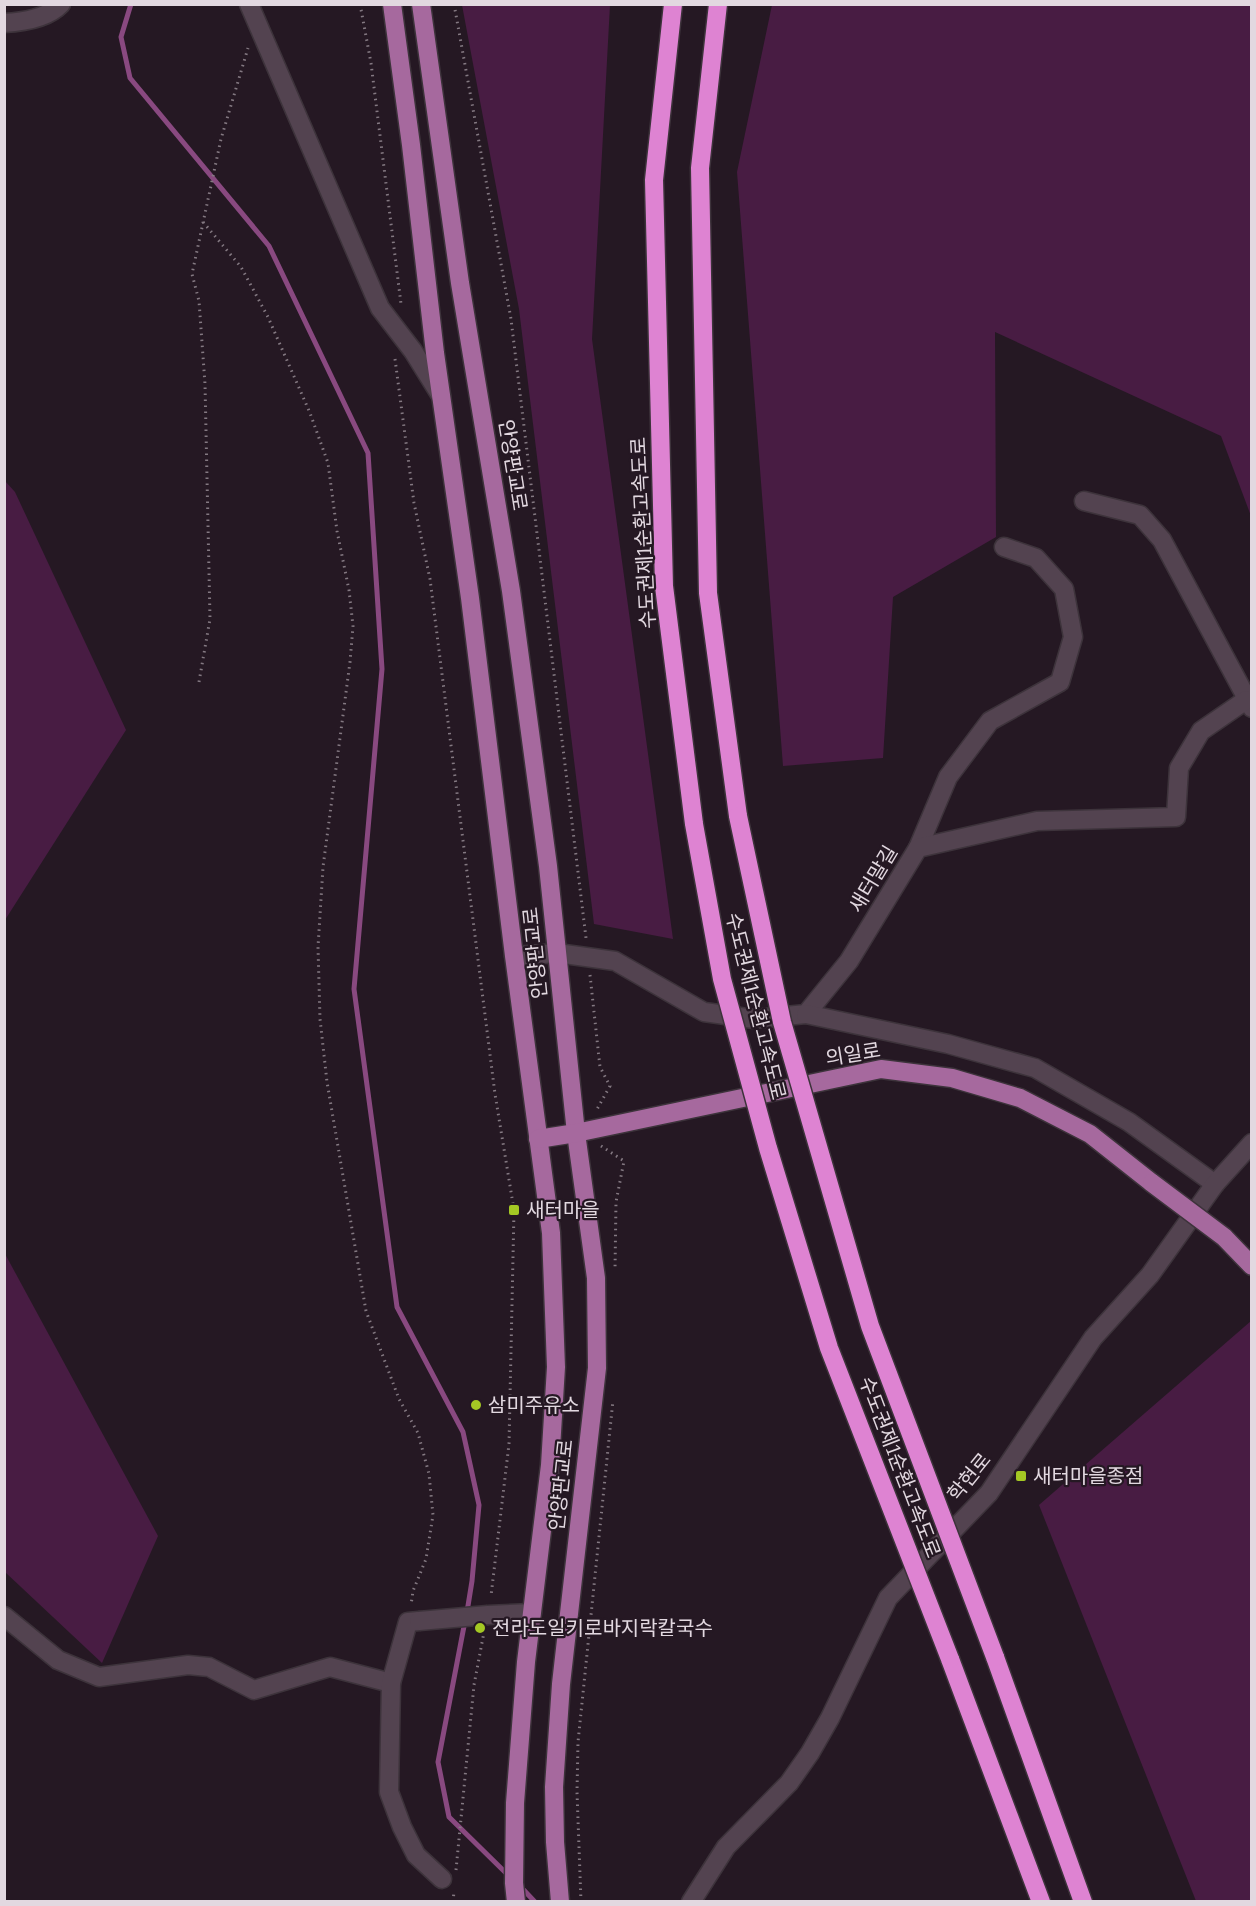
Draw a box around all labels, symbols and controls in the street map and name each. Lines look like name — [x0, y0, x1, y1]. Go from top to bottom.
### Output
street label: 안양판교로 — [494, 418, 532, 512]
street label: 수도권제1순환고속도로 — [626, 436, 660, 630]
street label: 새터말길 — [844, 841, 902, 917]
street label: 안양판교로 — [518, 906, 552, 1000]
street label: 수도권제1순환고속도로 — [721, 910, 791, 1102]
street label: 의일로 — [824, 1038, 882, 1070]
place label: 새터마을 — [526, 1198, 600, 1222]
marker: 새터마을 — [507, 1203, 521, 1217]
street label: 수도권제1순환고속도로 — [854, 1373, 946, 1561]
place label: 삼미주유소 — [488, 1393, 580, 1417]
marker: 삼미주유소 — [469, 1398, 483, 1412]
street label: 안양판교로 — [544, 1438, 578, 1532]
street label: 학현로 — [942, 1448, 996, 1506]
place label: 새터마을종점 — [1033, 1464, 1143, 1488]
marker: 새터마을종점 — [1014, 1469, 1028, 1483]
place label: 전라도일키로바지락칼국수 — [492, 1616, 713, 1640]
marker: 전라도일키로바지락칼국수 — [473, 1621, 487, 1635]

